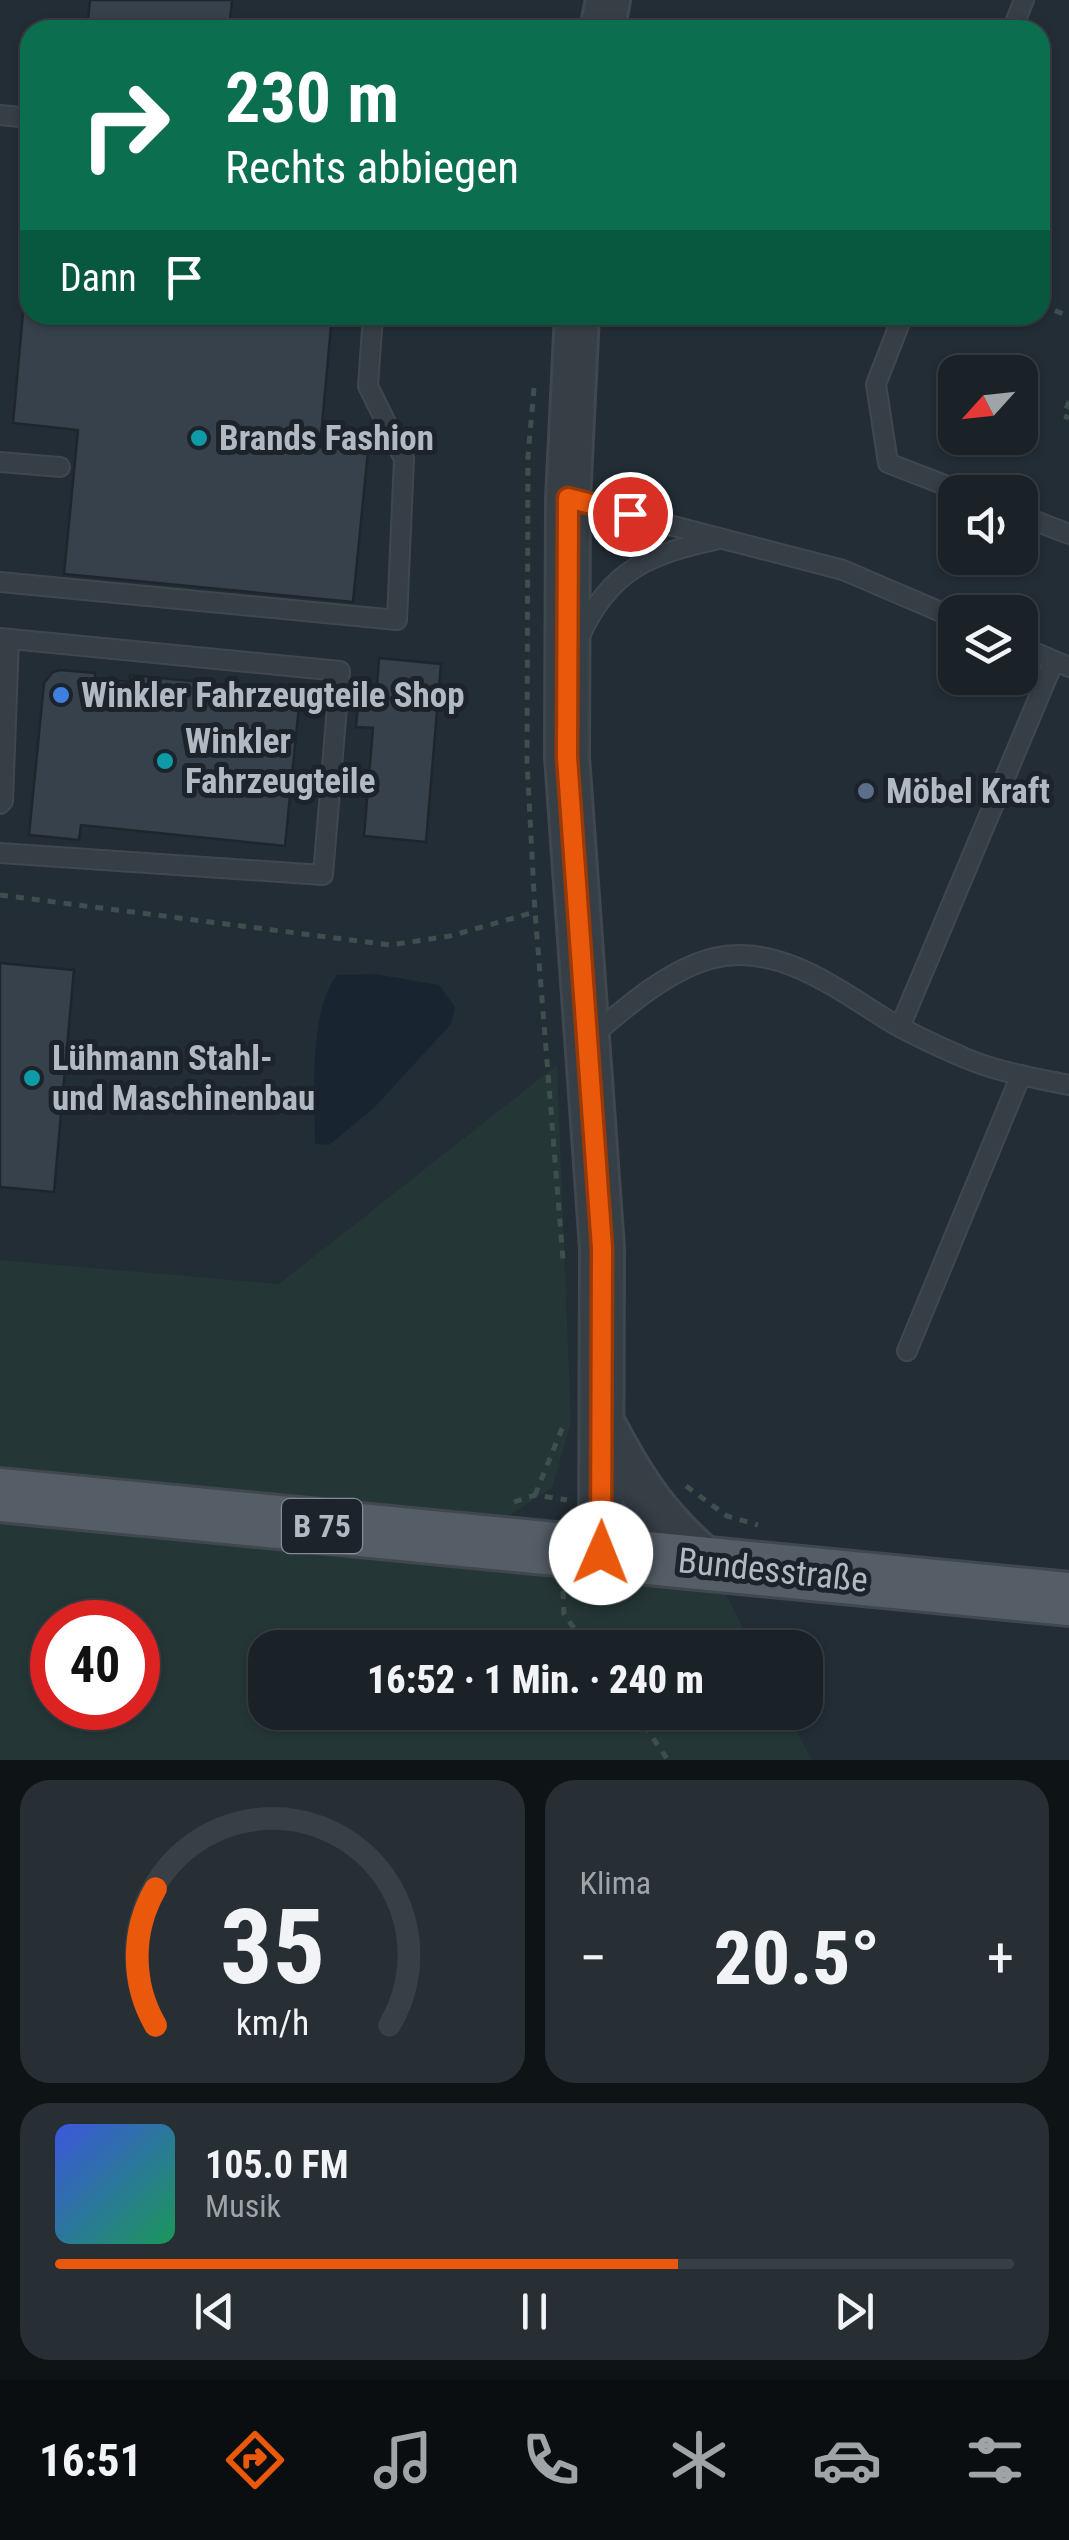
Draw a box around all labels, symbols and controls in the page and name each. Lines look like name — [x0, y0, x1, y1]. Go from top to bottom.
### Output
text: 230 m — [225, 57, 399, 139]
icon: right — [60, 60, 190, 190]
text: Rechts abbiegen — [225, 141, 519, 194]
icon: arrive — [157, 250, 212, 305]
text: Dann — [60, 256, 137, 300]
north arrow — [938, 355, 1038, 455]
map controls — [938, 355, 1038, 695]
place label: Brands Fashion — [219, 418, 434, 459]
marker: Brands Fashion — [188, 427, 210, 449]
pin — [588, 472, 673, 557]
button: sound — [938, 475, 1038, 575]
icon: arrive — [603, 487, 658, 542]
button: layers — [938, 595, 1038, 695]
place label: Winkler Fahrzeugteile Shop — [81, 675, 465, 716]
marker: Winkler Fahrzeugteile Shop — [50, 684, 72, 706]
place label: Winkler Fahrzeugteile — [185, 721, 375, 802]
marker: Winkler Fahrzeugteile — [154, 750, 176, 772]
place label: Möbel Kraft — [886, 771, 1050, 812]
marker: Möbel Kraft — [855, 780, 877, 802]
place label: Lühmann Stahl- und Maschinenbau — [52, 1038, 315, 1119]
marker: Lühmann Stahl- und Maschinenbau — [21, 1067, 43, 1089]
road number: B 75 — [282, 1499, 362, 1553]
position arrow — [549, 1501, 653, 1605]
street label: Bundesstraße — [676, 1540, 870, 1601]
speed limit sign: 40 — [30, 1600, 160, 1730]
text: 16:52 · 1 Min. · 240 m — [367, 1658, 704, 1702]
text: Klima — [580, 1864, 651, 1902]
text: 35 — [220, 1887, 325, 2008]
text: 20.5° — [714, 1914, 880, 2002]
text: − — [580, 1926, 607, 1990]
text: + — [987, 1926, 1014, 1990]
text: km/h — [235, 2002, 309, 2044]
text: 105.0 FM — [205, 2143, 349, 2187]
text: Musik — [205, 2187, 281, 2225]
icon: previous — [187, 2284, 242, 2339]
icon: pause — [507, 2284, 562, 2339]
icon: next — [827, 2284, 882, 2339]
icon: directions — [220, 2425, 290, 2495]
icon: music — [368, 2425, 438, 2495]
icon: phone — [516, 2425, 586, 2495]
icon: climate — [664, 2425, 734, 2495]
icon: car — [812, 2425, 882, 2495]
icon: filters — [960, 2425, 1030, 2495]
text: 16:51 — [39, 2434, 142, 2487]

